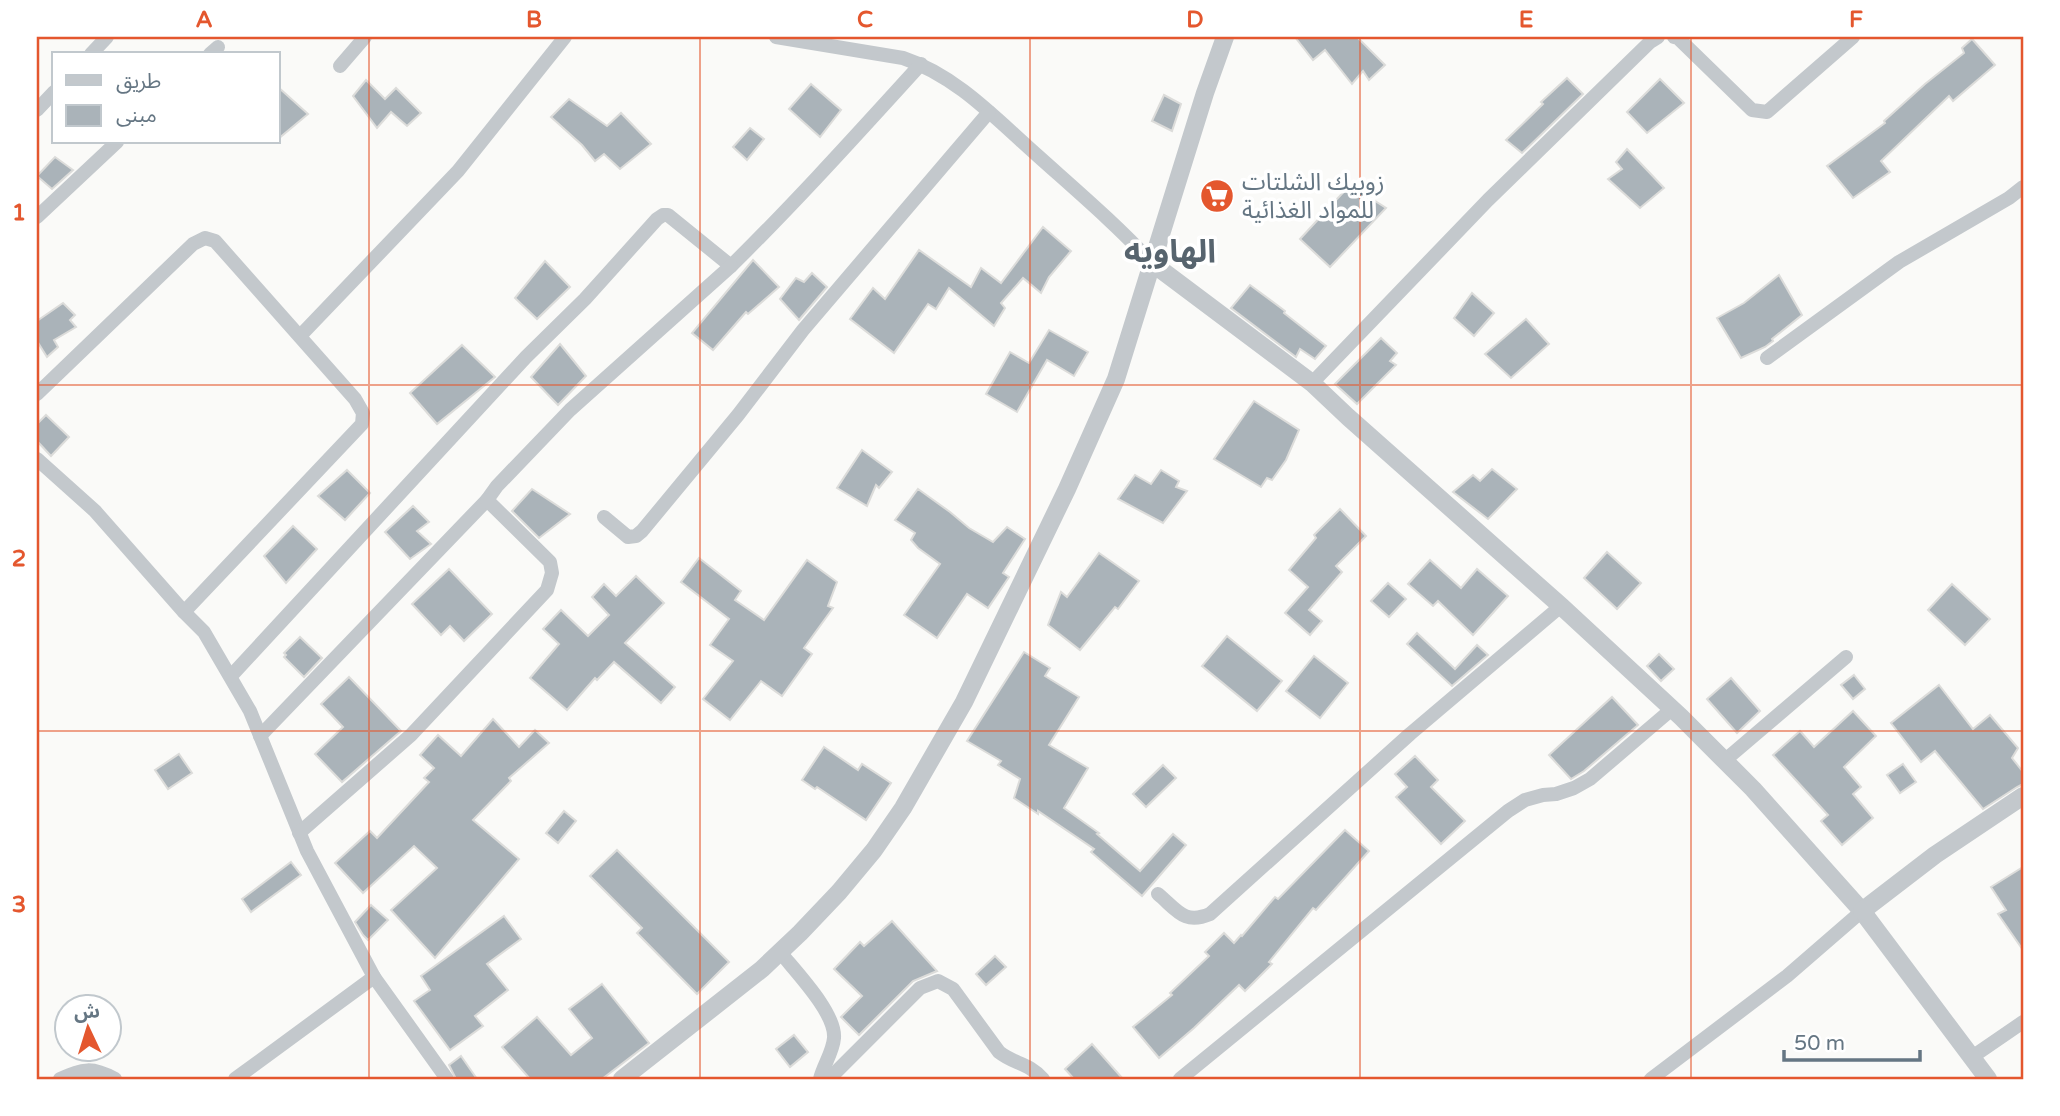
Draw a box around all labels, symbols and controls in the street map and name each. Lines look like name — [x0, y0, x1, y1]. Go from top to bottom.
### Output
text: A — [195, 6, 213, 34]
text: B — [526, 6, 542, 34]
text: C — [857, 6, 873, 34]
text: D — [1186, 6, 1204, 34]
text: E — [1519, 6, 1533, 34]
text: F — [1849, 6, 1863, 34]
legend — [52, 52, 280, 144]
text: طريق — [116, 69, 161, 94]
text: مبنى — [116, 103, 157, 128]
place label: زوبيك الشلتات للمواد الغذائية — [1242, 168, 1385, 225]
supermarket icon: زوبيك الشلتات للمواد الغذائية — [1198, 177, 1236, 215]
text: 1 — [12, 199, 26, 227]
district label: الهاويه — [1124, 233, 1216, 271]
text: 2 — [12, 545, 26, 573]
text: 3 — [12, 891, 26, 919]
north arrow — [52, 993, 122, 1064]
text: ش — [73, 1000, 101, 1024]
scale bar — [1784, 1018, 1920, 1062]
text: 50 m — [1794, 1031, 1845, 1056]

